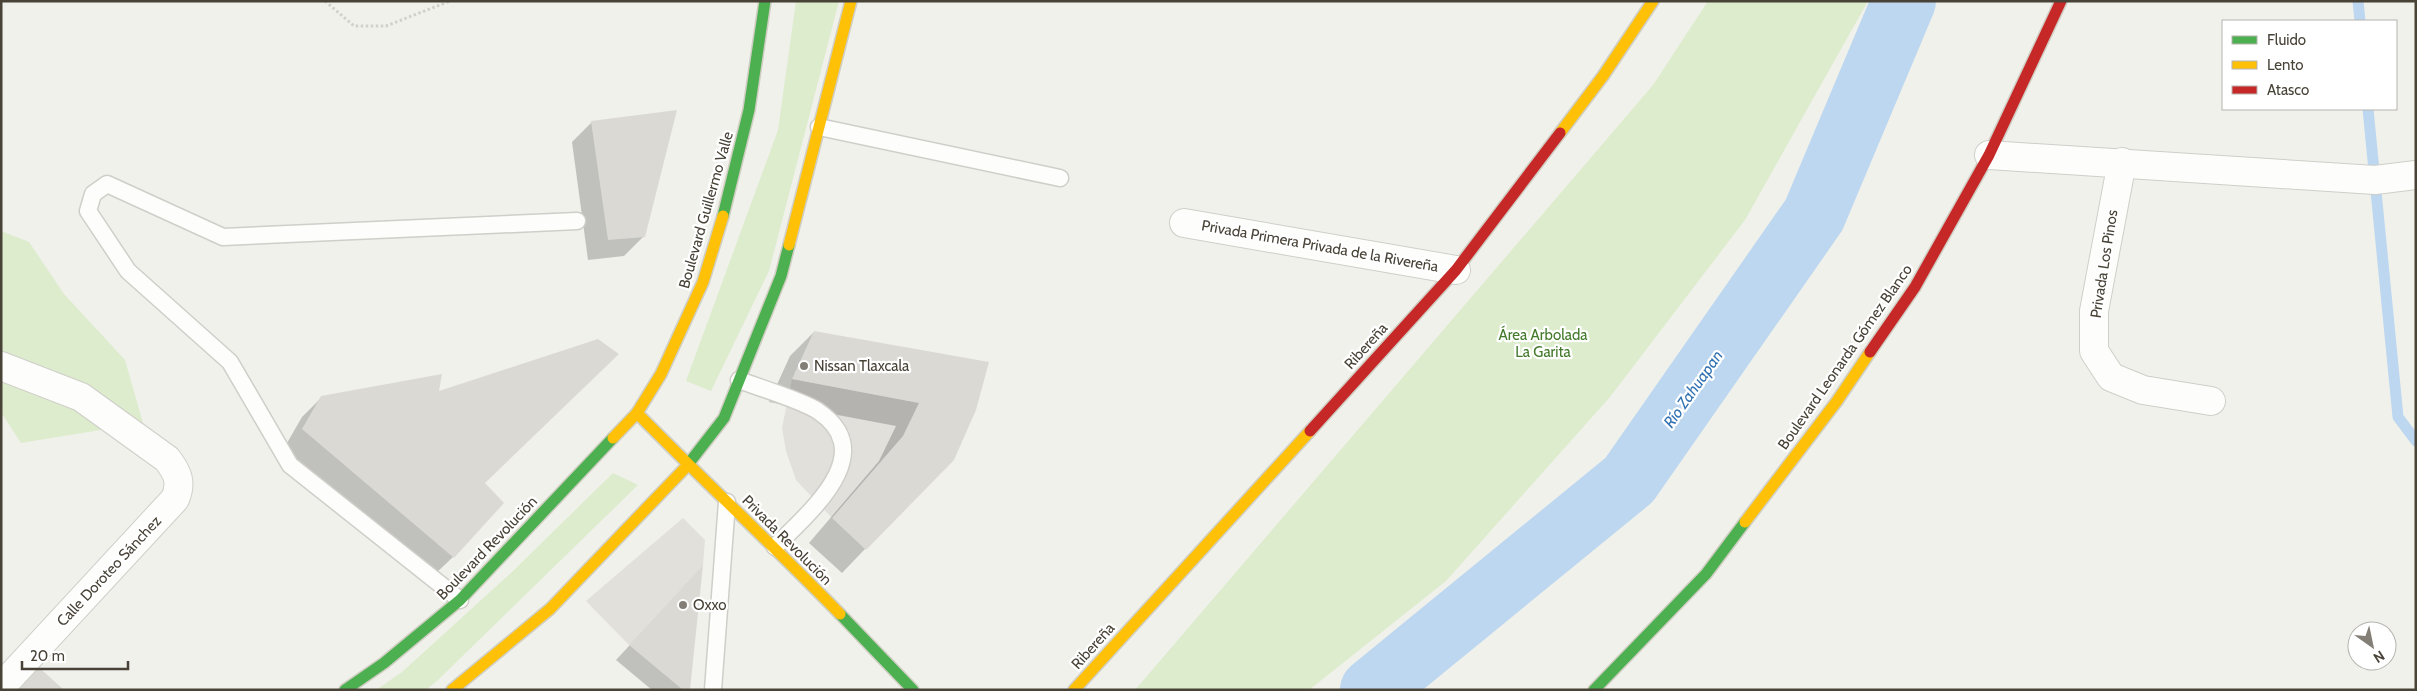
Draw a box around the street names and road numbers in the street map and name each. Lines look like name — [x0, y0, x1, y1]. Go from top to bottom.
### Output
street label: Boulevard Guillermo Valle — [675, 129, 737, 291]
street label: Privada Los Pinos — [2087, 209, 2121, 319]
street label: Privada Primera Privada de la Rivereña — [1200, 216, 1441, 276]
street label: Boulevard Leonarda Gómez Blanco — [1774, 261, 1916, 453]
street label: Ribereña — [1341, 319, 1392, 373]
street label: Privada Revolución — [738, 491, 836, 589]
street label: Boulevard Revolución — [433, 493, 541, 603]
street label: Calle Doroteo Sánchez — [53, 512, 165, 630]
street label: Ribereña — [1068, 619, 1119, 673]

